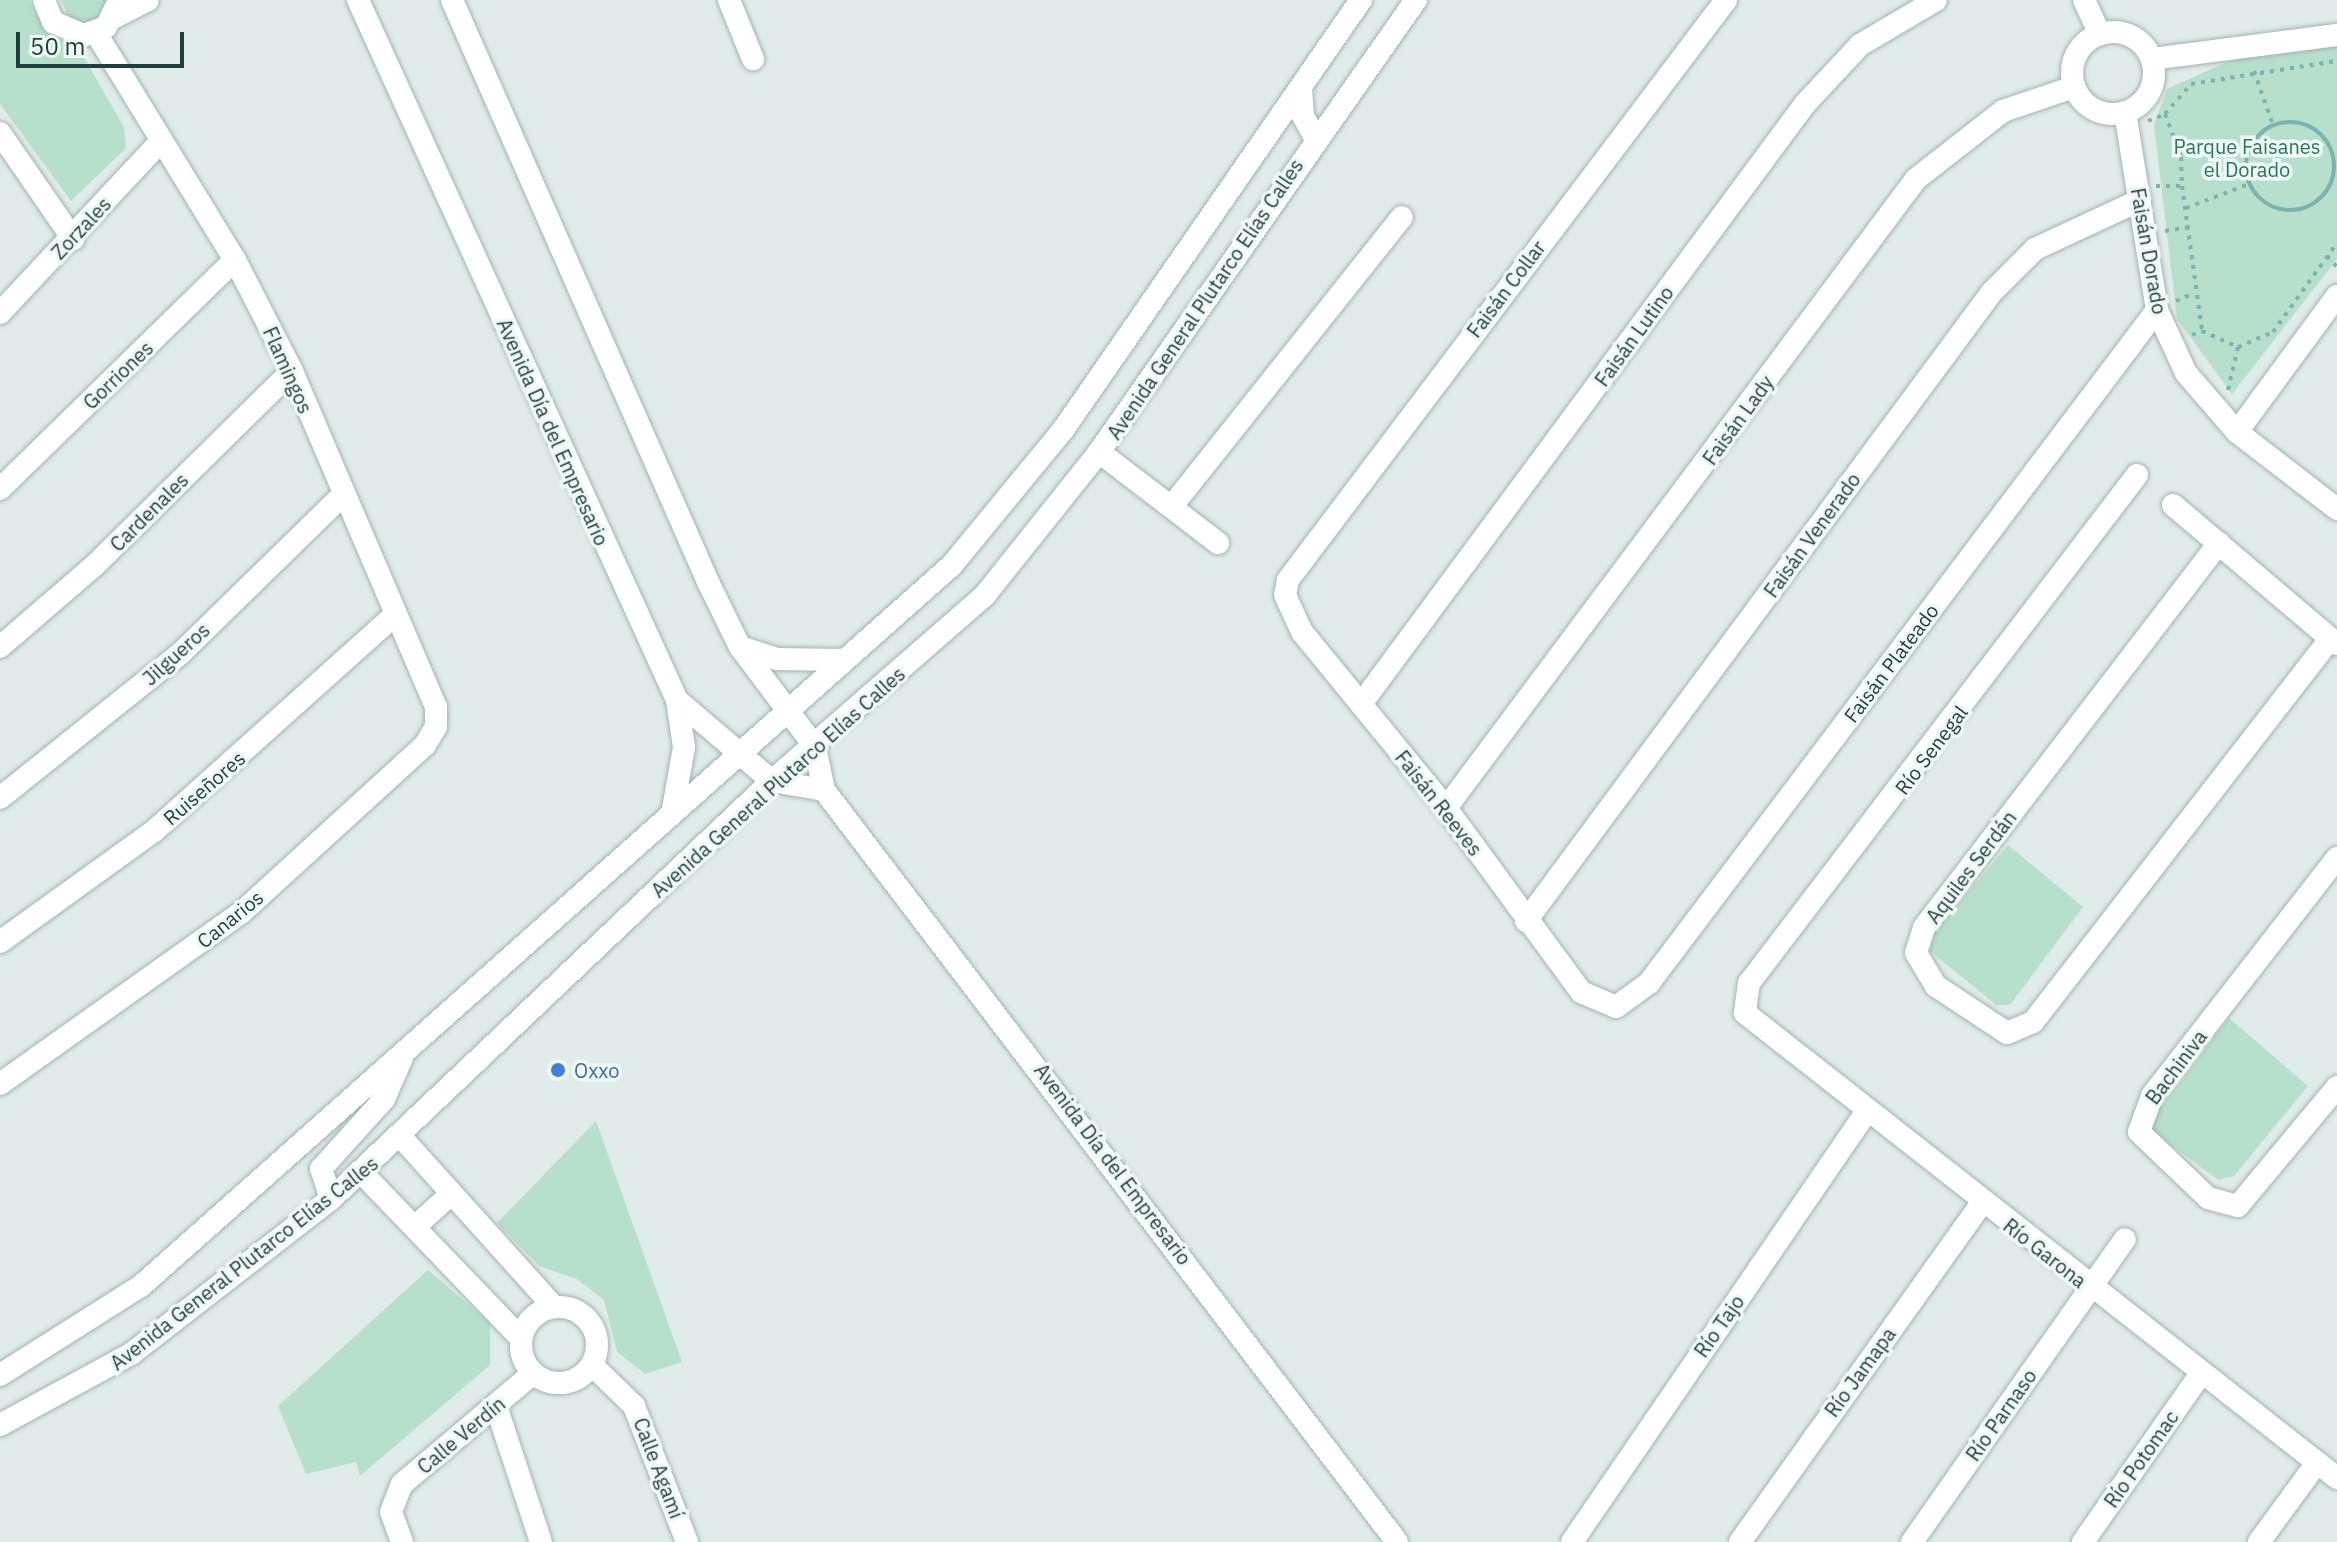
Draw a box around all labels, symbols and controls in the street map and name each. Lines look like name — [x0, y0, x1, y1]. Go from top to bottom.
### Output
scale bar — [20, 16, 188, 66]
text: 50 m — [30, 30, 85, 62]
park label: Parque Faisanes el Dorado — [2173, 134, 2321, 181]
street label: Avenida General Plutarco Elías Calles — [1102, 154, 1308, 444]
street label: Faisán Dorado — [2126, 186, 2172, 316]
street label: Zorzales — [46, 192, 116, 264]
street label: Faisán Collar — [1462, 236, 1550, 342]
street label: Faisán Lutino — [1590, 281, 1678, 391]
street label: Avenida Día del Empresario — [492, 315, 614, 549]
street label: Flamingos — [258, 323, 318, 417]
street label: Gorriones — [78, 336, 158, 414]
street label: Faisán Lady — [1697, 371, 1779, 469]
street label: Cardenales — [105, 468, 193, 556]
street label: Faisán Venerado — [1759, 468, 1865, 602]
street label: Faisán Plateado — [1839, 599, 1943, 727]
street label: Jilgueros — [138, 618, 214, 690]
street label: Avenida General Plutarco Elías Calles — [646, 662, 910, 902]
street label: Río Senegal — [1890, 701, 1972, 799]
street label: Faisán Reeves — [1390, 745, 1488, 861]
street label: Ruiseñores — [158, 746, 250, 830]
street label: Aquiles Serdán — [1921, 806, 2021, 928]
street label: Canarios — [192, 885, 268, 953]
street label: Bachiniva — [2140, 1025, 2212, 1109]
place label: Oxxo — [574, 1058, 619, 1082]
street label: Avenida Día del Empresario — [1029, 1059, 1197, 1269]
marker: Oxxo — [549, 1061, 567, 1079]
street label: Avenida General Plutarco Elías Calles — [105, 1151, 383, 1375]
street label: Río Garona — [1999, 1213, 2091, 1293]
street label: Río Tajo — [1689, 1290, 1749, 1362]
street label: Río Jamapa — [1819, 1322, 1901, 1422]
street label: Río Parnaso — [1961, 1364, 2041, 1466]
street label: Calle Verdín — [412, 1391, 510, 1479]
street label: Río Potomac — [2099, 1406, 2183, 1512]
street label: Calle Agamí — [629, 1414, 689, 1522]

